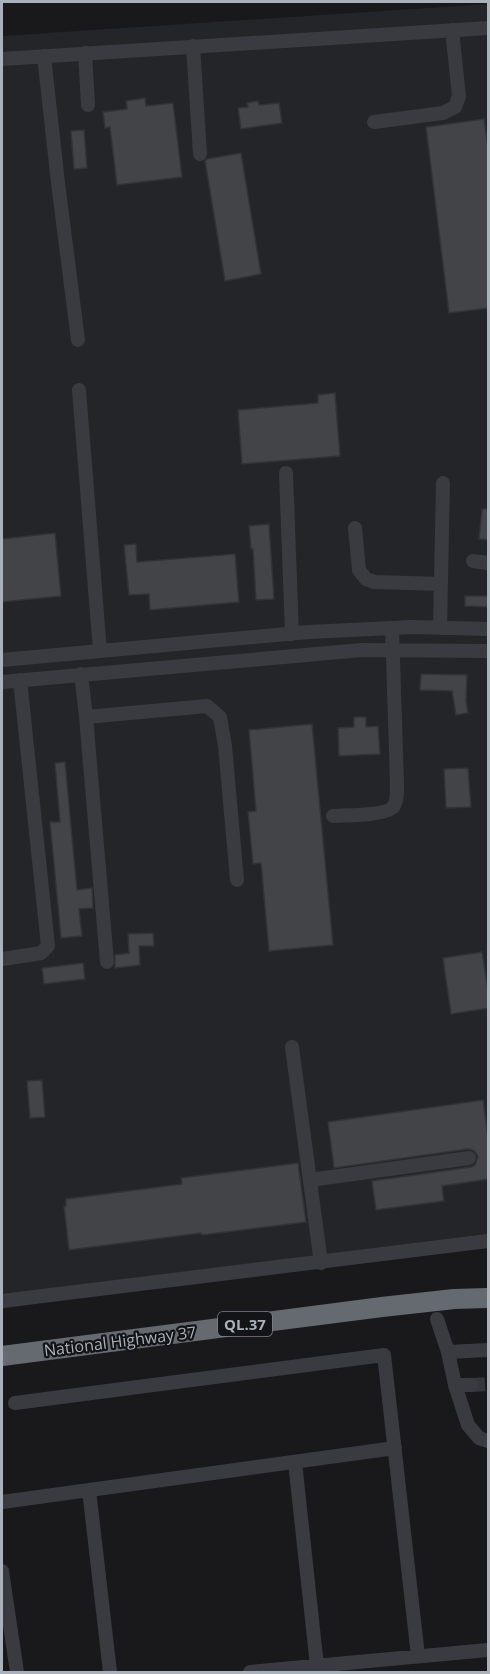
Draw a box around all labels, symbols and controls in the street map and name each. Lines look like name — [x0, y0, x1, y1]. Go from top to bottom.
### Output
road number: QL.37 — [218, 1312, 272, 1336]
street label: National Highway 37 — [43, 1321, 197, 1361]

